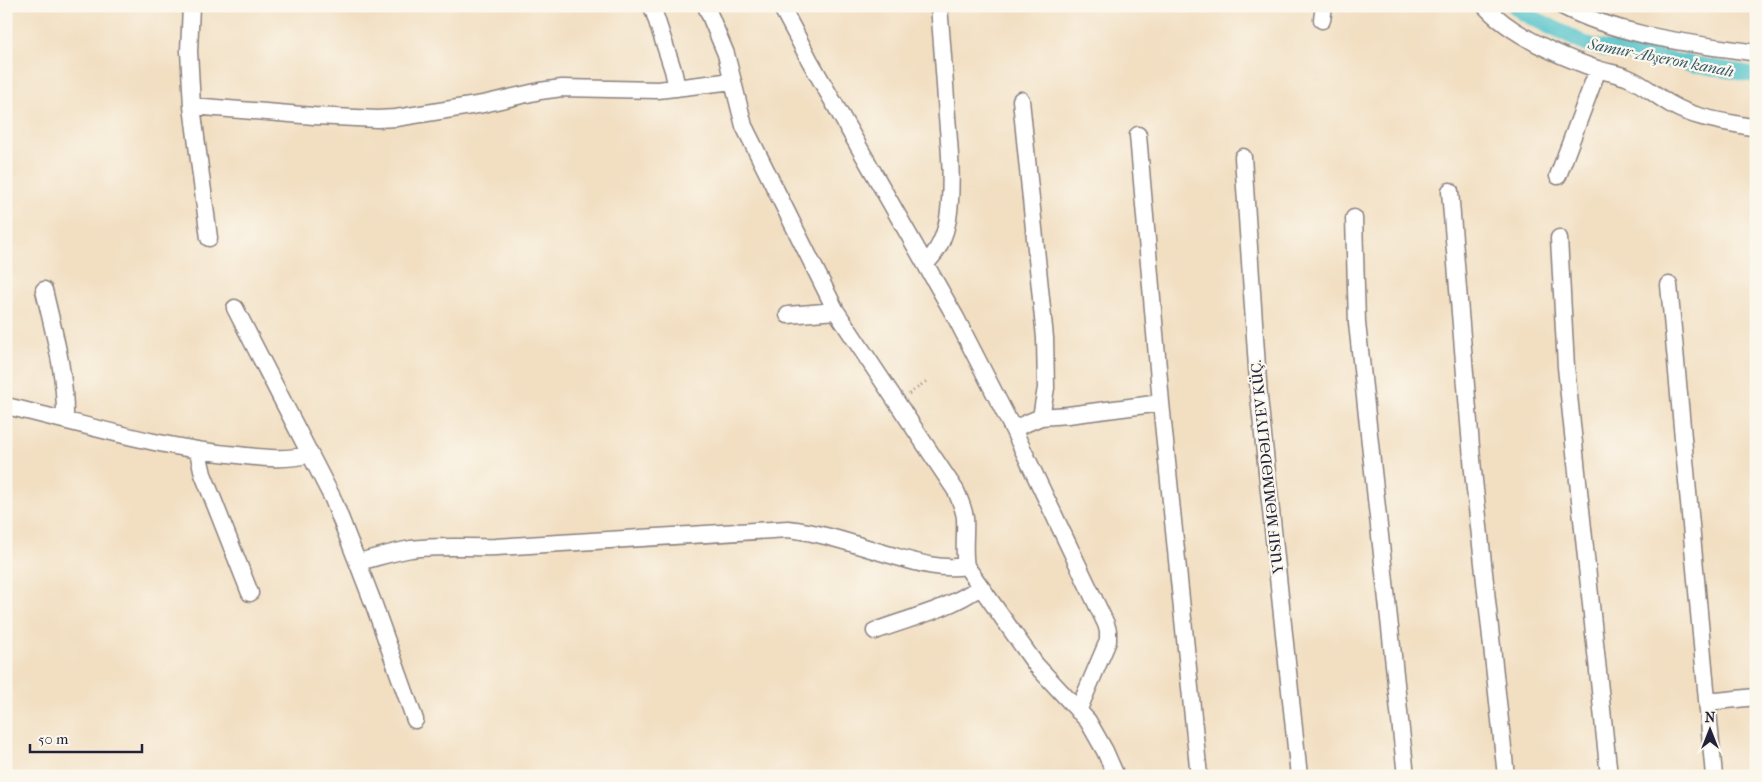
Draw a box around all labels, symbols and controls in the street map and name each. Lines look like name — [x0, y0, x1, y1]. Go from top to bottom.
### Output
water label: Samur-Abşeron kanalı — [1585, 34, 1736, 81]
street label: YUSIF MƏMMƏDƏLIYEV KÜÇ. — [1247, 359, 1287, 576]
north arrow — [1684, 704, 1734, 754]
text: N — [1705, 709, 1716, 726]
scale bar — [30, 722, 142, 754]
text: 50 m — [38, 730, 69, 748]

